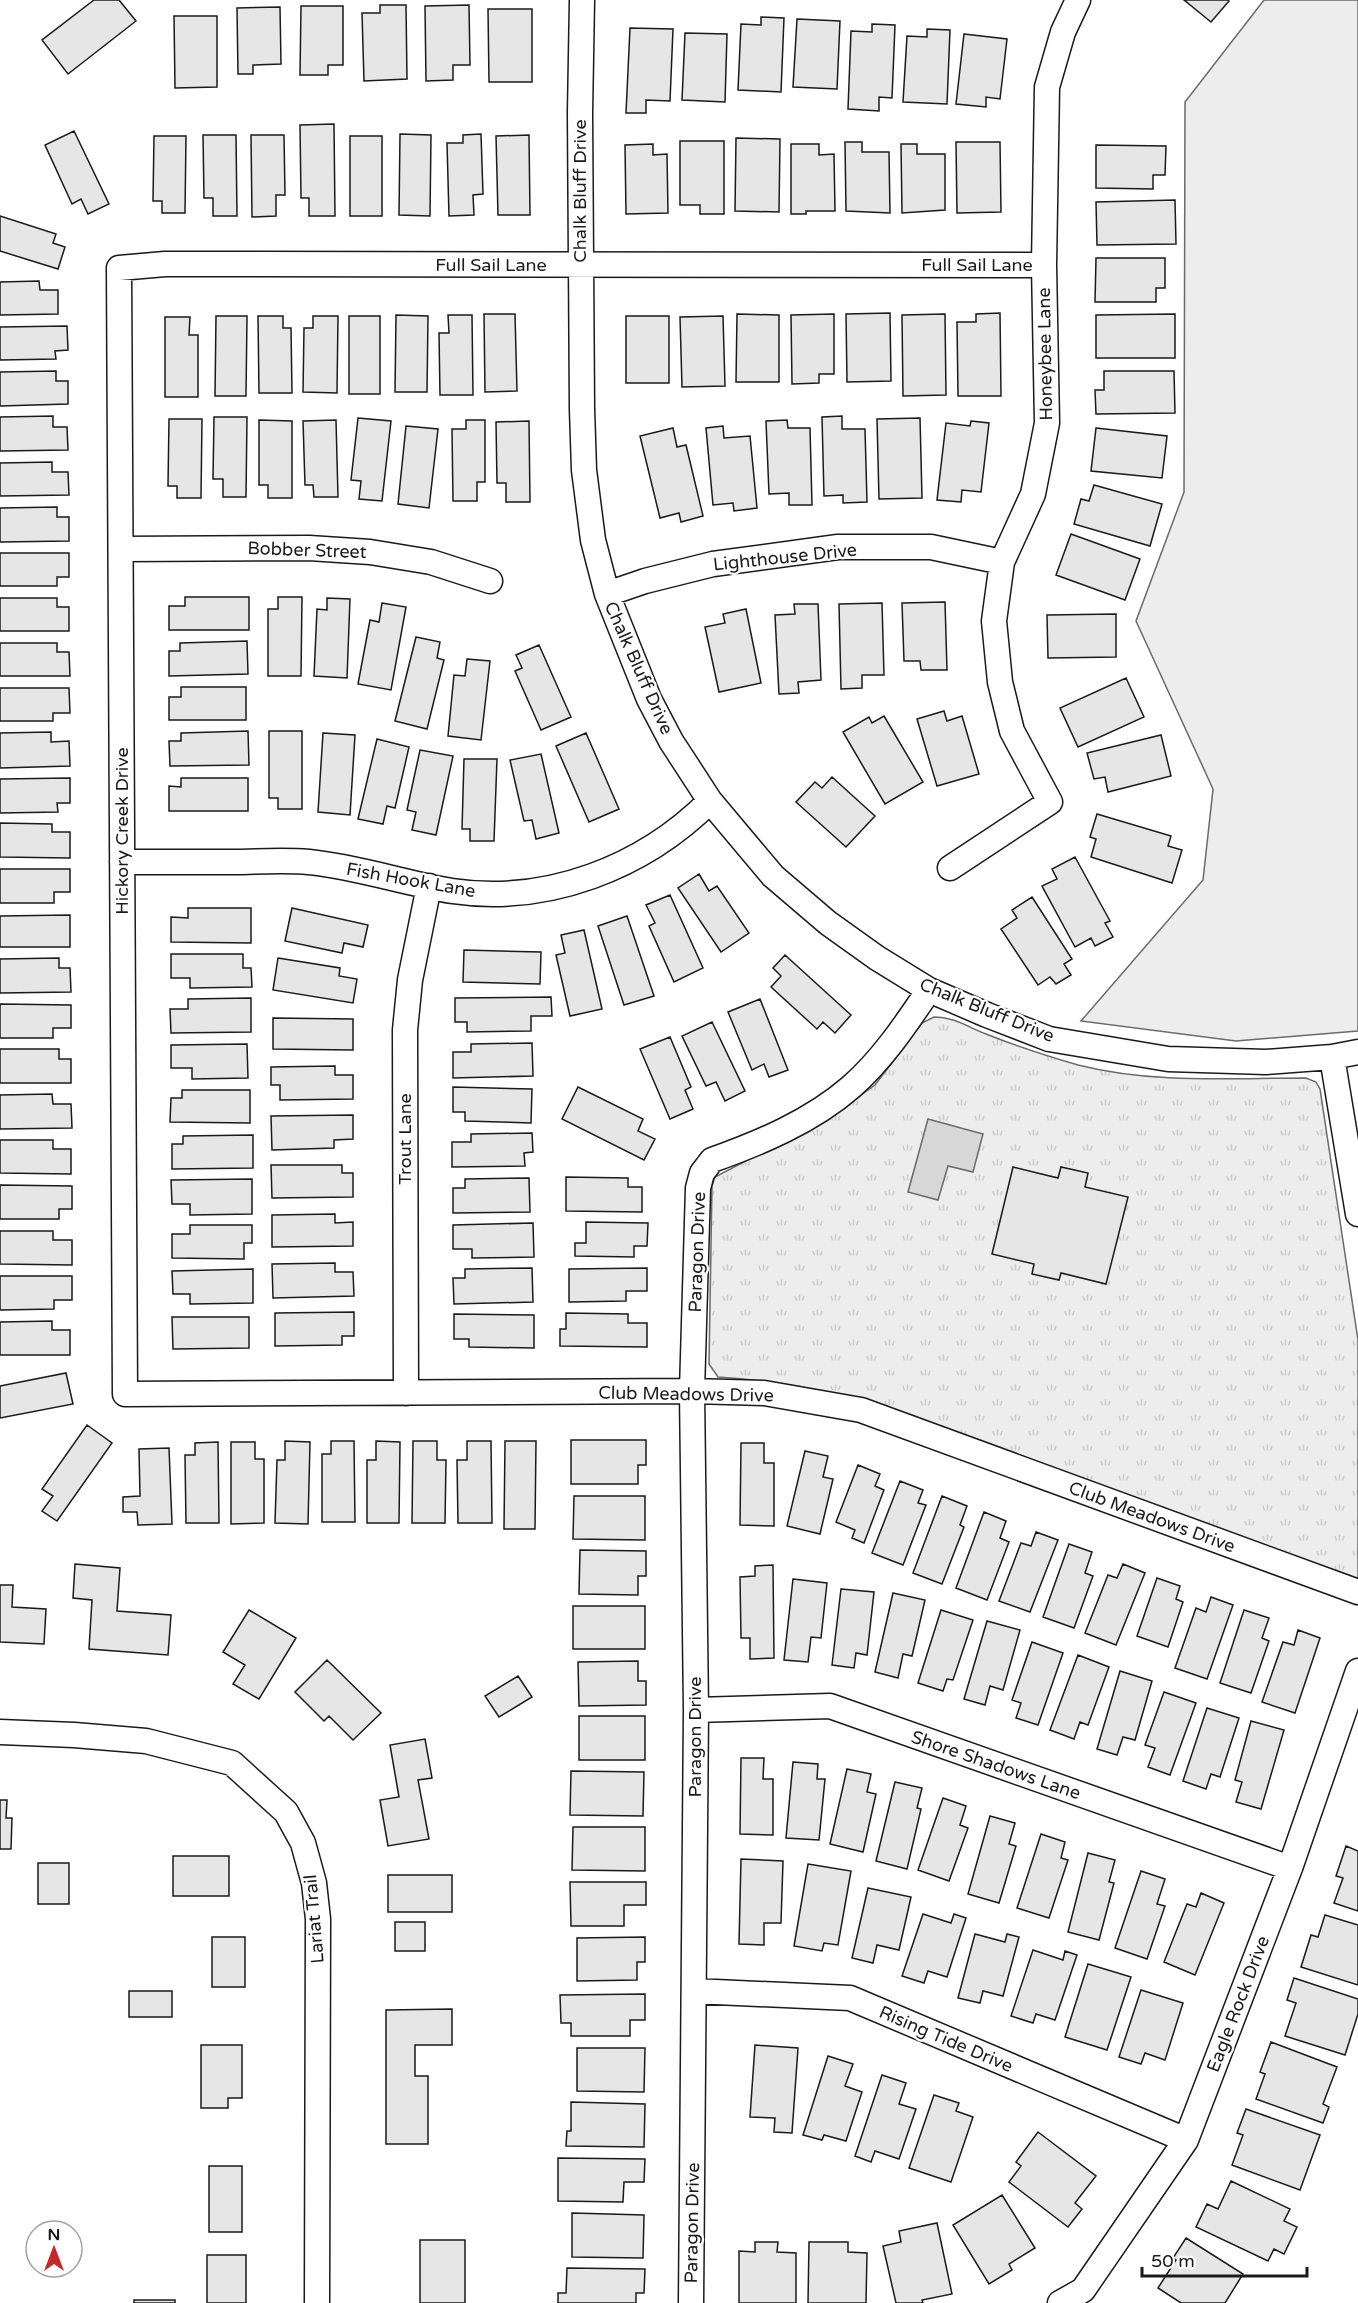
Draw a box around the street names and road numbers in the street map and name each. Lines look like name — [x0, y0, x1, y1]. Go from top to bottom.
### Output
street label: Chalk Bluff Drive — [569, 119, 591, 263]
street label: Full Sail Lane — [435, 254, 547, 276]
street label: Full Sail Lane — [921, 254, 1033, 276]
street label: Honeybee Lane — [1033, 287, 1057, 421]
street label: Bobber Street — [247, 537, 367, 563]
street label: Lighthouse Drive — [712, 539, 858, 575]
street label: Chalk Bluff Drive — [600, 598, 678, 738]
street label: Hickory Creek Drive — [111, 747, 133, 915]
street label: Fish Hook Lane — [345, 858, 477, 902]
street label: Chalk Bluff Drive — [916, 973, 1058, 1047]
street label: Trout Lane — [394, 1093, 416, 1185]
street label: Paragon Drive — [684, 1191, 710, 1313]
street label: Club Meadows Drive — [598, 1381, 774, 1407]
street label: Club Meadows Drive — [1066, 1477, 1238, 1557]
street label: Paragon Drive — [684, 1676, 706, 1798]
street label: Shore Shadows Lane — [908, 1726, 1084, 1804]
street label: Lariat Trail — [299, 1874, 329, 1964]
street label: Eagle Rock Drive — [1202, 1933, 1274, 2075]
street label: Rising Tide Drive — [876, 2001, 1016, 2077]
street label: Paragon Drive — [680, 2162, 704, 2284]

